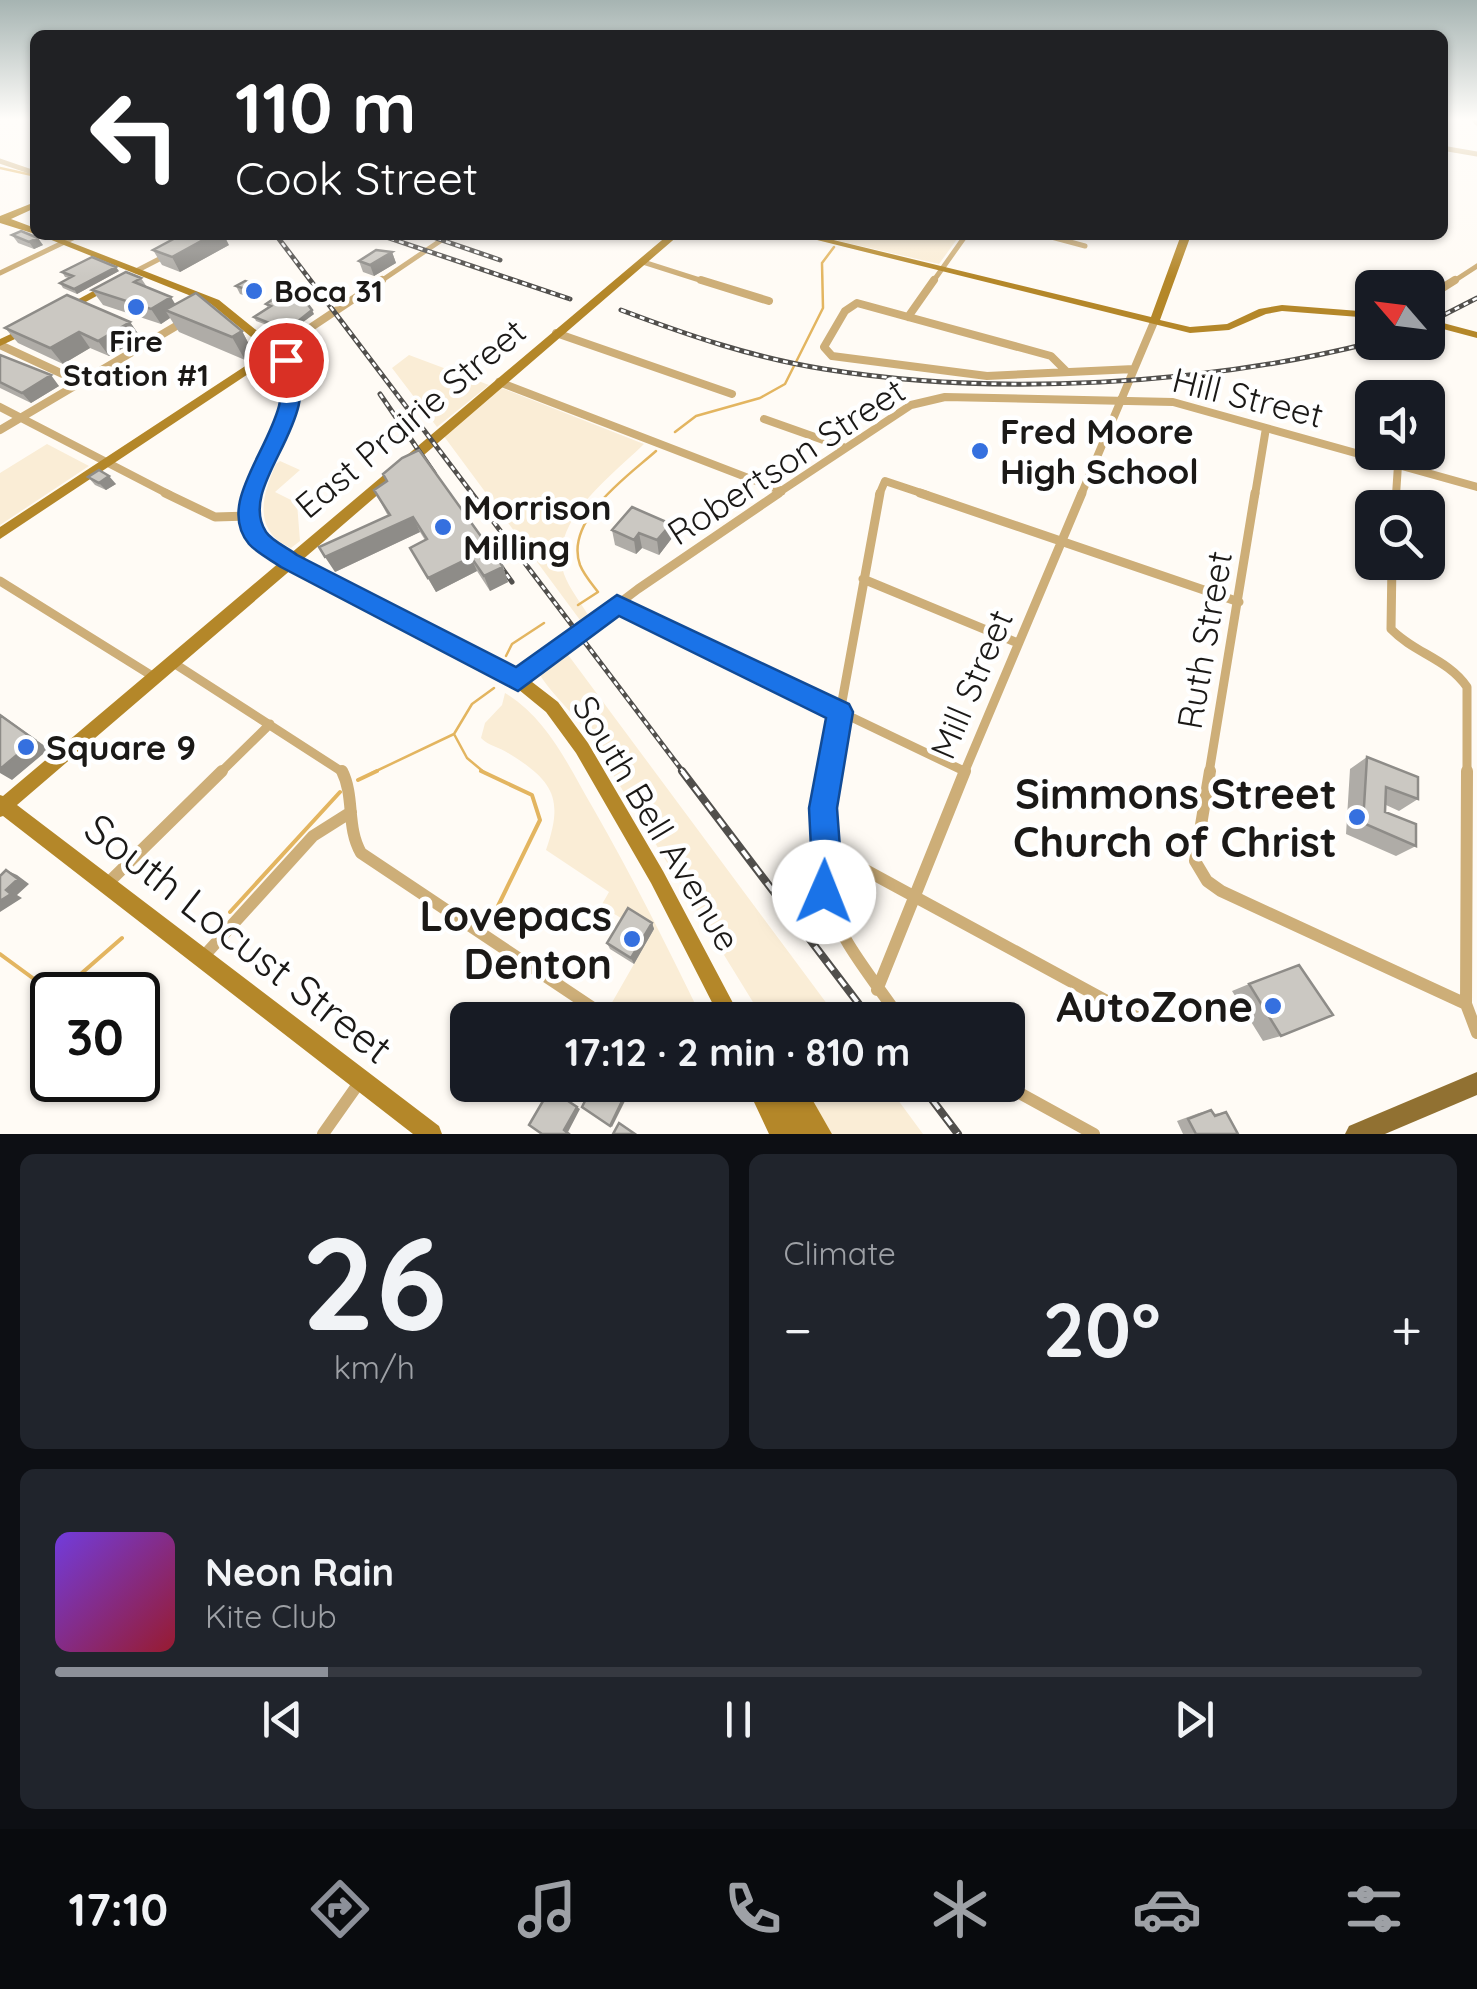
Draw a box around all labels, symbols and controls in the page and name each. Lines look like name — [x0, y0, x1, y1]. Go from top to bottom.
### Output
text: 110 m — [235, 63, 417, 151]
icon: left — [70, 70, 200, 200]
text: Cook Street — [235, 150, 478, 206]
north arrow — [1355, 270, 1445, 360]
map controls — [1355, 270, 1445, 580]
place label: Boca 31 — [274, 272, 383, 310]
marker: Boca 31 — [243, 280, 265, 302]
marker: Fire Station #1 — [125, 296, 147, 318]
street label: East Prairie Street — [286, 309, 534, 527]
pin — [244, 318, 329, 403]
place label: Fire Station #1 — [63, 322, 209, 394]
icon: arrive — [259, 333, 314, 388]
street label: Hill Street — [1168, 357, 1328, 437]
street label: Robertson Street — [659, 368, 913, 554]
button: sound — [1355, 380, 1445, 470]
place label: Fred Moore High School — [1000, 409, 1199, 493]
marker: Fred Moore High School — [969, 440, 991, 462]
place label: Morrison Milling — [463, 485, 612, 569]
button: search — [1355, 490, 1445, 580]
marker: Morrison Milling — [432, 516, 454, 538]
street label: Ruth Street — [1167, 548, 1241, 732]
street label: Mill Street — [920, 603, 1022, 765]
street label: South Bell Avenue — [563, 687, 751, 959]
place label: Square 9 — [46, 725, 196, 769]
marker: Square 9 — [15, 736, 37, 758]
place label: Simmons Street Church of Christ — [1013, 767, 1337, 868]
street label: South Locust Street — [75, 801, 403, 1075]
marker: Simmons Street Church of Christ — [1346, 806, 1368, 828]
position arrow — [772, 840, 876, 944]
place label: Lovepacs Denton — [419, 889, 612, 990]
marker: Lovepacs Denton — [621, 928, 643, 950]
speed limit sign: 30 — [30, 972, 160, 1102]
place label: AutoZone — [1056, 980, 1253, 1033]
marker: AutoZone — [1262, 995, 1284, 1017]
text: 17:12 · 2 min · 810 m — [565, 1028, 910, 1076]
text: 26 — [301, 1200, 447, 1363]
text: Climate — [784, 1233, 896, 1273]
text: 20° — [1042, 1282, 1161, 1376]
text: − — [784, 1295, 812, 1364]
text: + — [1391, 1295, 1422, 1364]
text: km/h — [334, 1347, 415, 1387]
text: Neon Rain — [205, 1548, 394, 1596]
text: Kite Club — [205, 1596, 337, 1636]
icon: previous — [255, 1692, 310, 1747]
icon: pause — [711, 1692, 766, 1747]
icon: next — [1167, 1692, 1222, 1747]
icon: directions — [305, 1874, 375, 1944]
icon: music — [512, 1874, 582, 1944]
icon: phone — [718, 1874, 788, 1944]
icon: climate — [925, 1874, 995, 1944]
icon: car — [1132, 1874, 1202, 1944]
icon: filters — [1339, 1874, 1409, 1944]
text: 17:10 — [68, 1881, 168, 1937]

